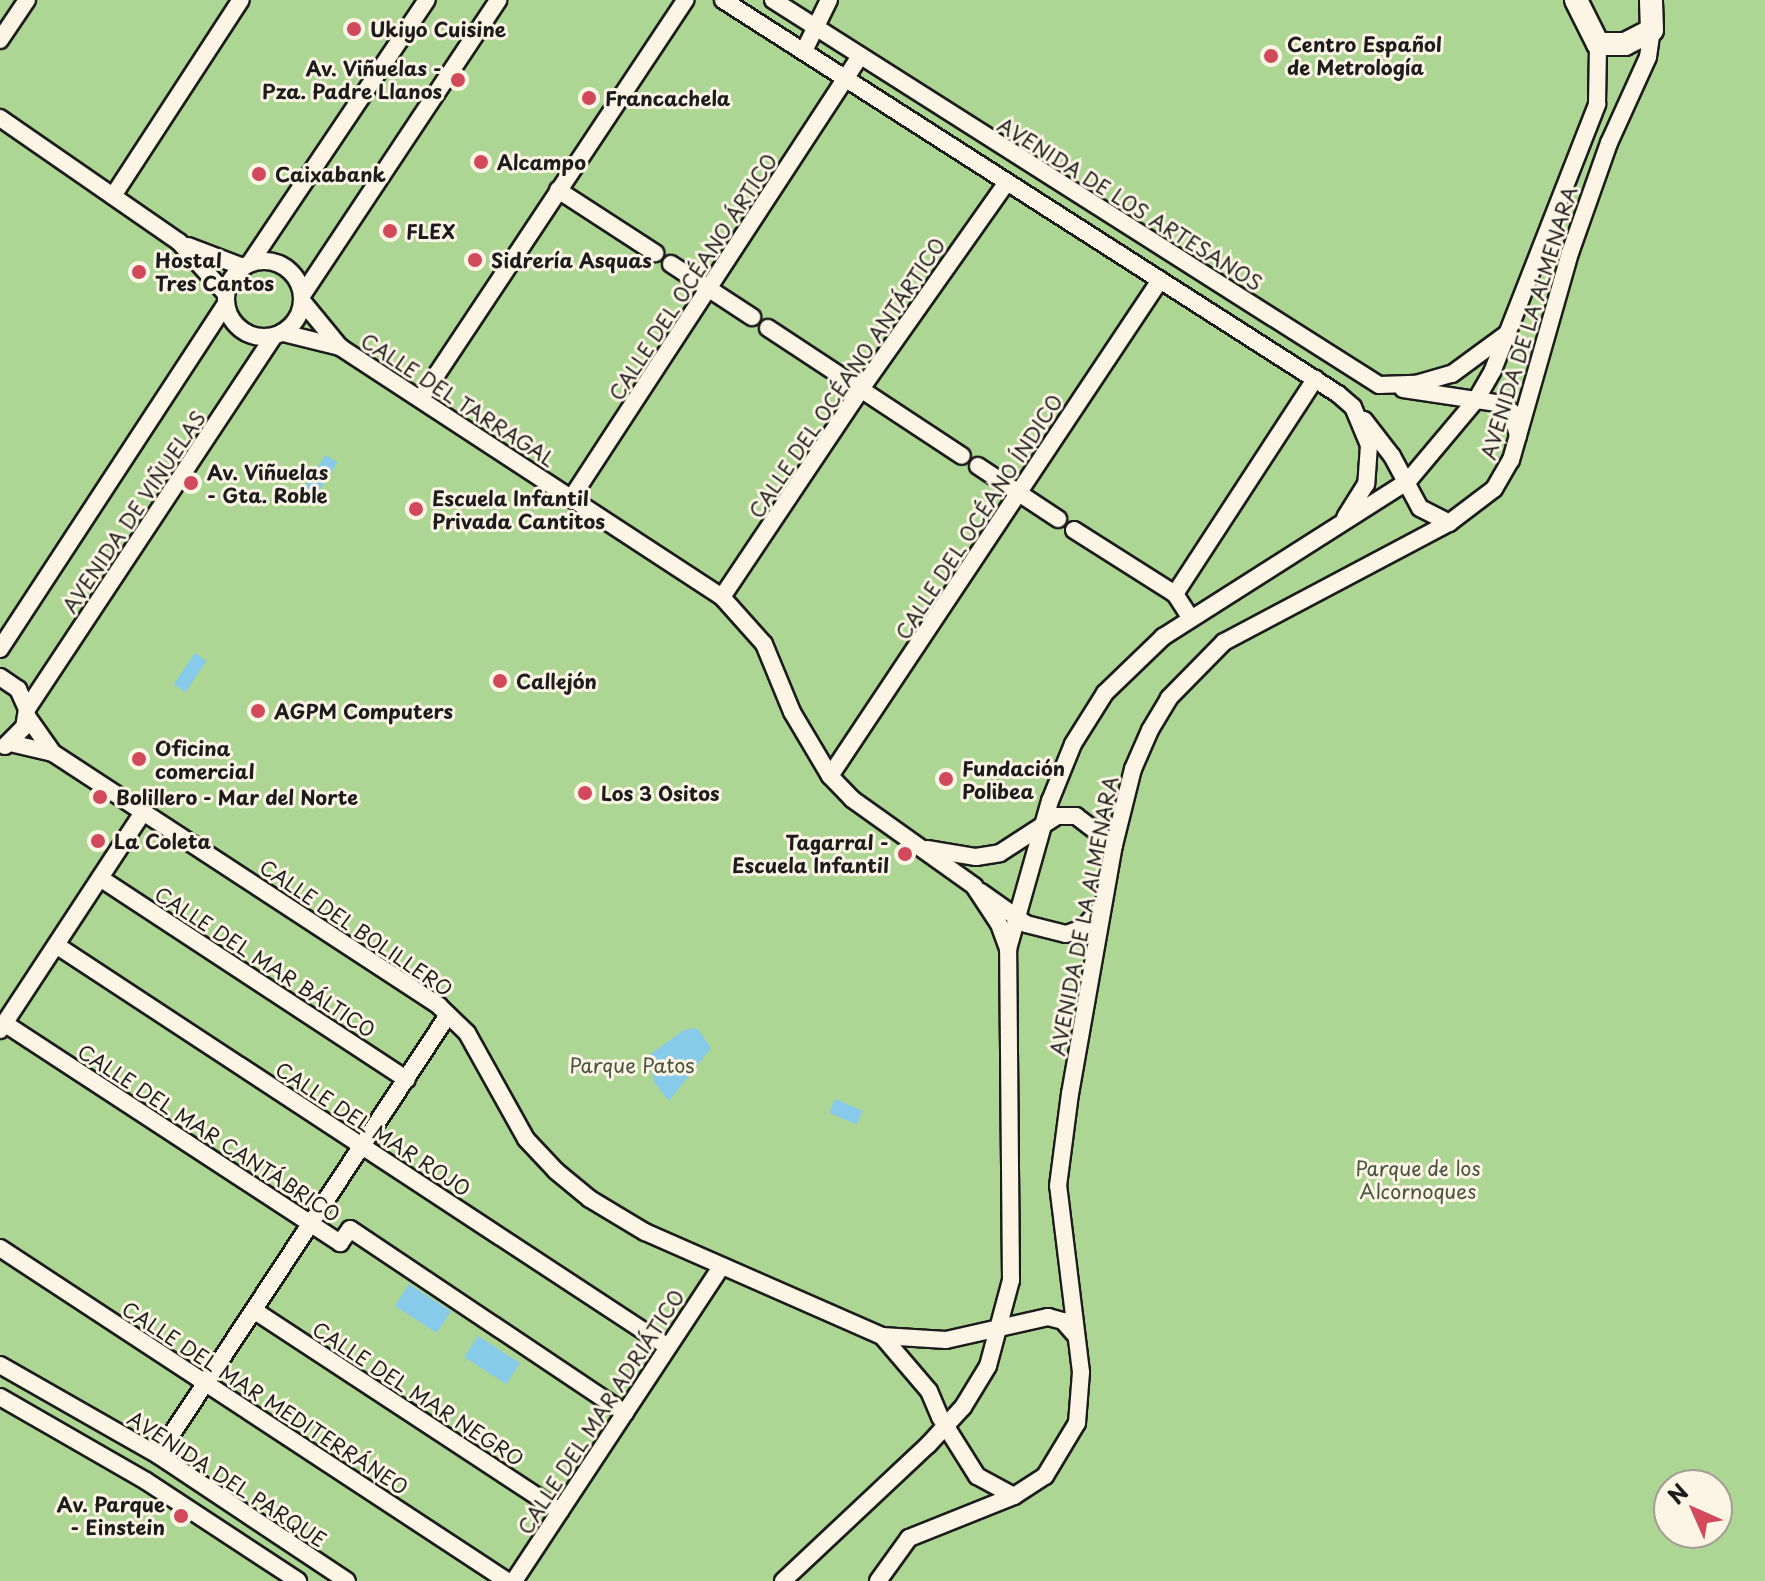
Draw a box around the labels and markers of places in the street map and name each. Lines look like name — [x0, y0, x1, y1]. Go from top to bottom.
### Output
place label: Ukiyo Cuisine — [370, 17, 507, 41]
marker: Ukiyo Cuisine — [345, 20, 363, 38]
place label: Centro Español de Metrología — [1287, 32, 1442, 79]
marker: Centro Español de Metrología — [1262, 47, 1280, 65]
place label: Av. Viñuelas - Pza. Padre Llanos — [262, 56, 442, 103]
marker: Av. Viñuelas - Pza. Padre Llanos — [449, 71, 467, 89]
place label: Francachela — [605, 86, 730, 110]
marker: Francachela — [580, 89, 598, 107]
place label: Alcampo — [497, 150, 586, 174]
marker: Alcampo — [472, 153, 490, 171]
place label: Caixabank — [275, 162, 386, 186]
marker: Caixabank — [250, 165, 268, 183]
place label: FLEX — [406, 219, 455, 243]
marker: FLEX — [381, 222, 399, 240]
place label: Hostal Tres Cantos — [155, 248, 275, 295]
place label: Sidrería Asquas — [491, 248, 653, 272]
marker: Sidrería Asquas — [466, 251, 484, 269]
marker: Hostal Tres Cantos — [130, 263, 148, 281]
place label: Av. Viñuelas - Gta. Roble — [207, 460, 329, 507]
marker: Av. Viñuelas - Gta. Roble — [182, 474, 200, 492]
place label: Escuela Infantil Privada Cantitos — [432, 486, 606, 533]
marker: Escuela Infantil Privada Cantitos — [407, 500, 425, 518]
place label: Callejón — [516, 669, 597, 693]
marker: Callejón — [491, 672, 509, 690]
place label: AGPM Computers — [274, 699, 454, 723]
marker: AGPM Computers — [249, 702, 267, 720]
place label: Oficina comercial — [155, 736, 255, 783]
marker: Oficina comercial — [130, 750, 148, 768]
place label: Fundación Polibea — [962, 756, 1065, 803]
marker: Fundación Polibea — [937, 770, 955, 788]
place label: Los 3 Ositos — [601, 781, 722, 805]
marker: Los 3 Ositos — [576, 784, 594, 802]
place label: Bolillero - Mar del Norte — [116, 785, 361, 809]
marker: Bolillero - Mar del Norte — [91, 788, 109, 806]
place label: La Coleta — [114, 829, 211, 853]
place label: Tagarral - Escuela Infantil — [732, 830, 889, 877]
marker: La Coleta — [89, 832, 107, 850]
marker: Tagarral - Escuela Infantil — [896, 845, 914, 863]
place label: Av. Parque - Einstein — [56, 1492, 165, 1539]
marker: Av. Parque - Einstein — [172, 1507, 190, 1525]

